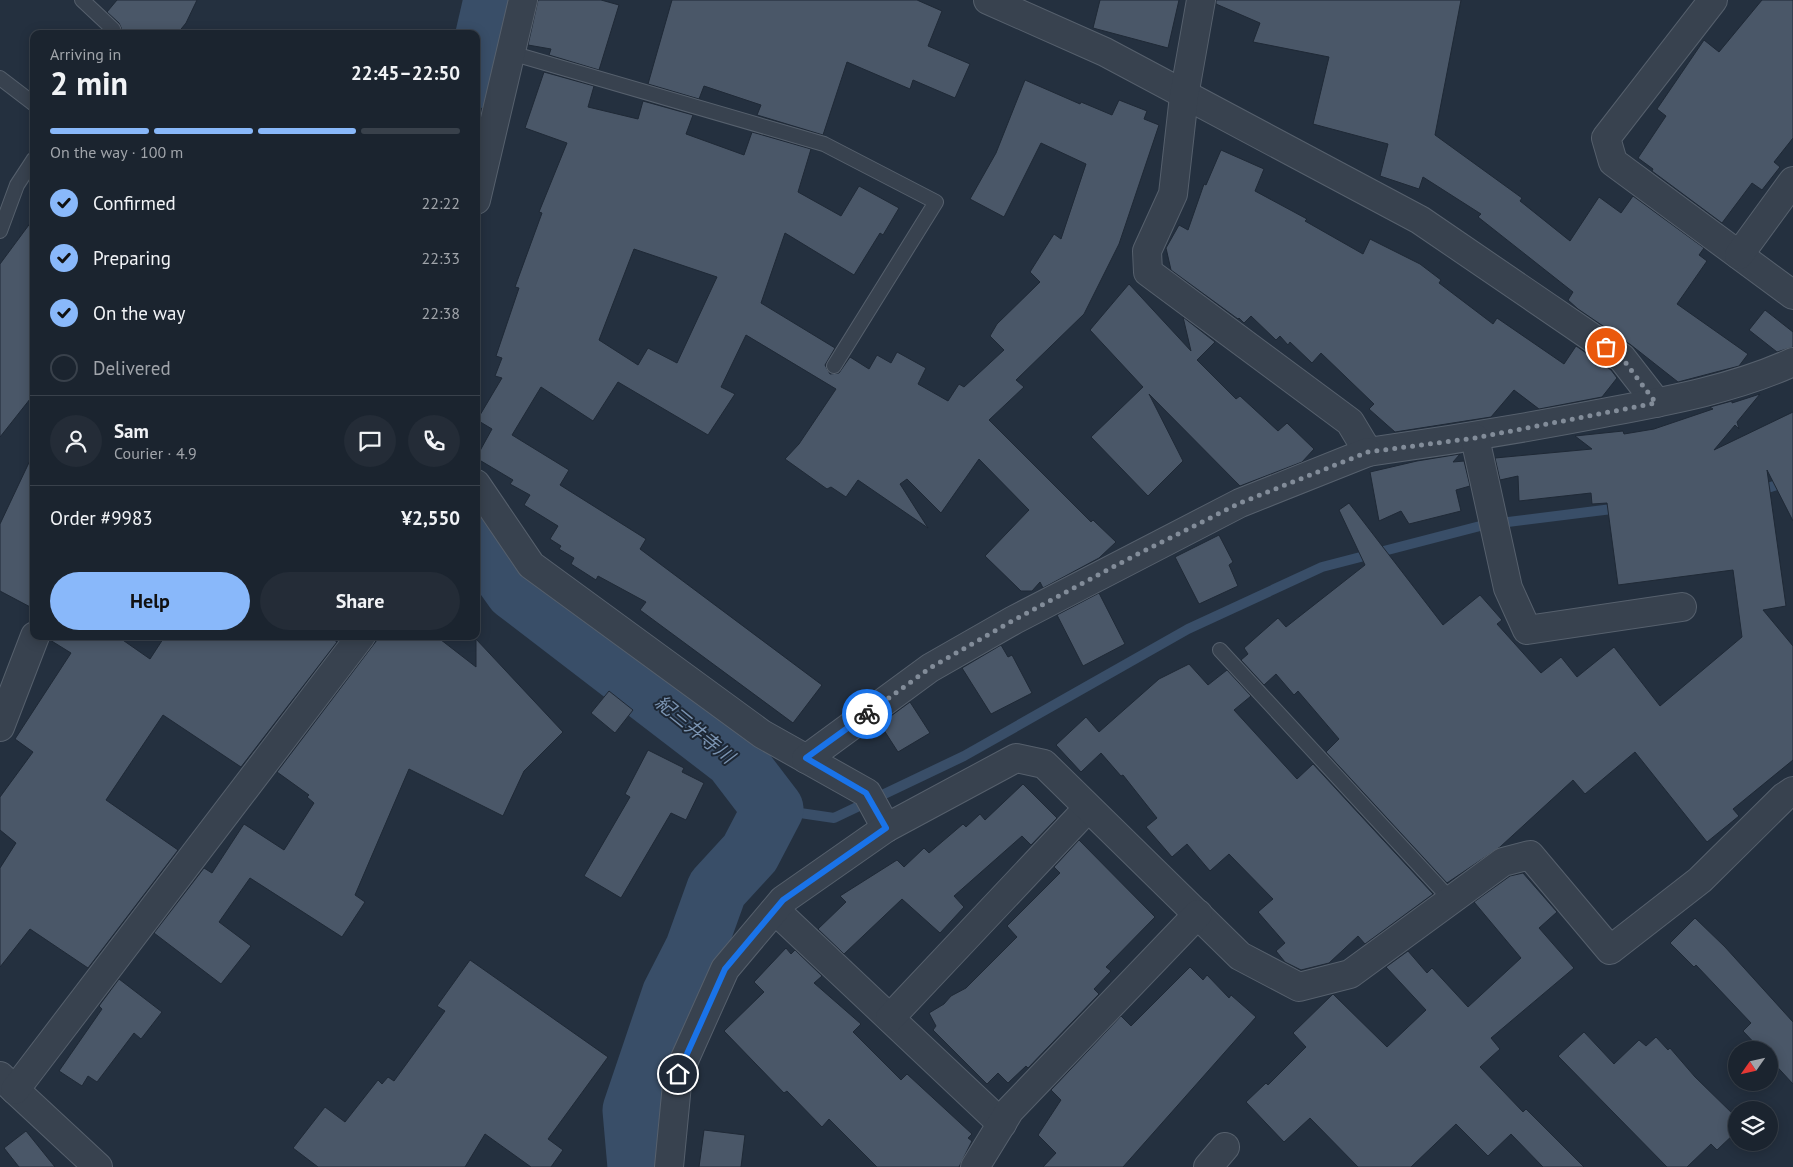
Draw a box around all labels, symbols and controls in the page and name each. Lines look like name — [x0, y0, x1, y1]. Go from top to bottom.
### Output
text: Arriving in — [50, 44, 121, 64]
text: 22:45–22:50 — [351, 61, 460, 85]
text: 2 min — [50, 62, 128, 104]
text: On the way · 100 m — [50, 142, 183, 162]
icon: check — [50, 189, 78, 217]
text: Confirmed — [93, 191, 176, 215]
text: 22:22 — [422, 193, 460, 213]
icon: check — [50, 244, 78, 272]
text: Preparing — [93, 246, 171, 270]
text: 22:33 — [422, 248, 460, 268]
icon: check — [50, 299, 78, 327]
text: On the way — [93, 301, 185, 325]
text: 22:38 — [422, 303, 460, 323]
pin — [1585, 326, 1627, 368]
icon: bag — [1592, 333, 1620, 361]
text: Delivered — [93, 356, 171, 380]
button: person — [50, 415, 102, 467]
button: chat — [344, 415, 396, 467]
button: phone — [408, 415, 460, 467]
text: Sam — [114, 419, 149, 443]
text: Courier · 4.9 — [114, 443, 197, 463]
text: Order #9983 — [50, 506, 153, 530]
text: ¥2,550 — [401, 506, 460, 530]
button: Help — [50, 572, 250, 630]
button: Share — [260, 572, 460, 630]
courier — [842, 689, 892, 739]
water label: 紀三井寺川 — [651, 690, 741, 769]
icon: bike — [853, 700, 881, 728]
north arrow — [1728, 1041, 1778, 1091]
map controls — [1728, 1041, 1778, 1151]
pin — [657, 1053, 699, 1095]
icon: home — [664, 1060, 692, 1088]
button: layers — [1728, 1101, 1778, 1151]

